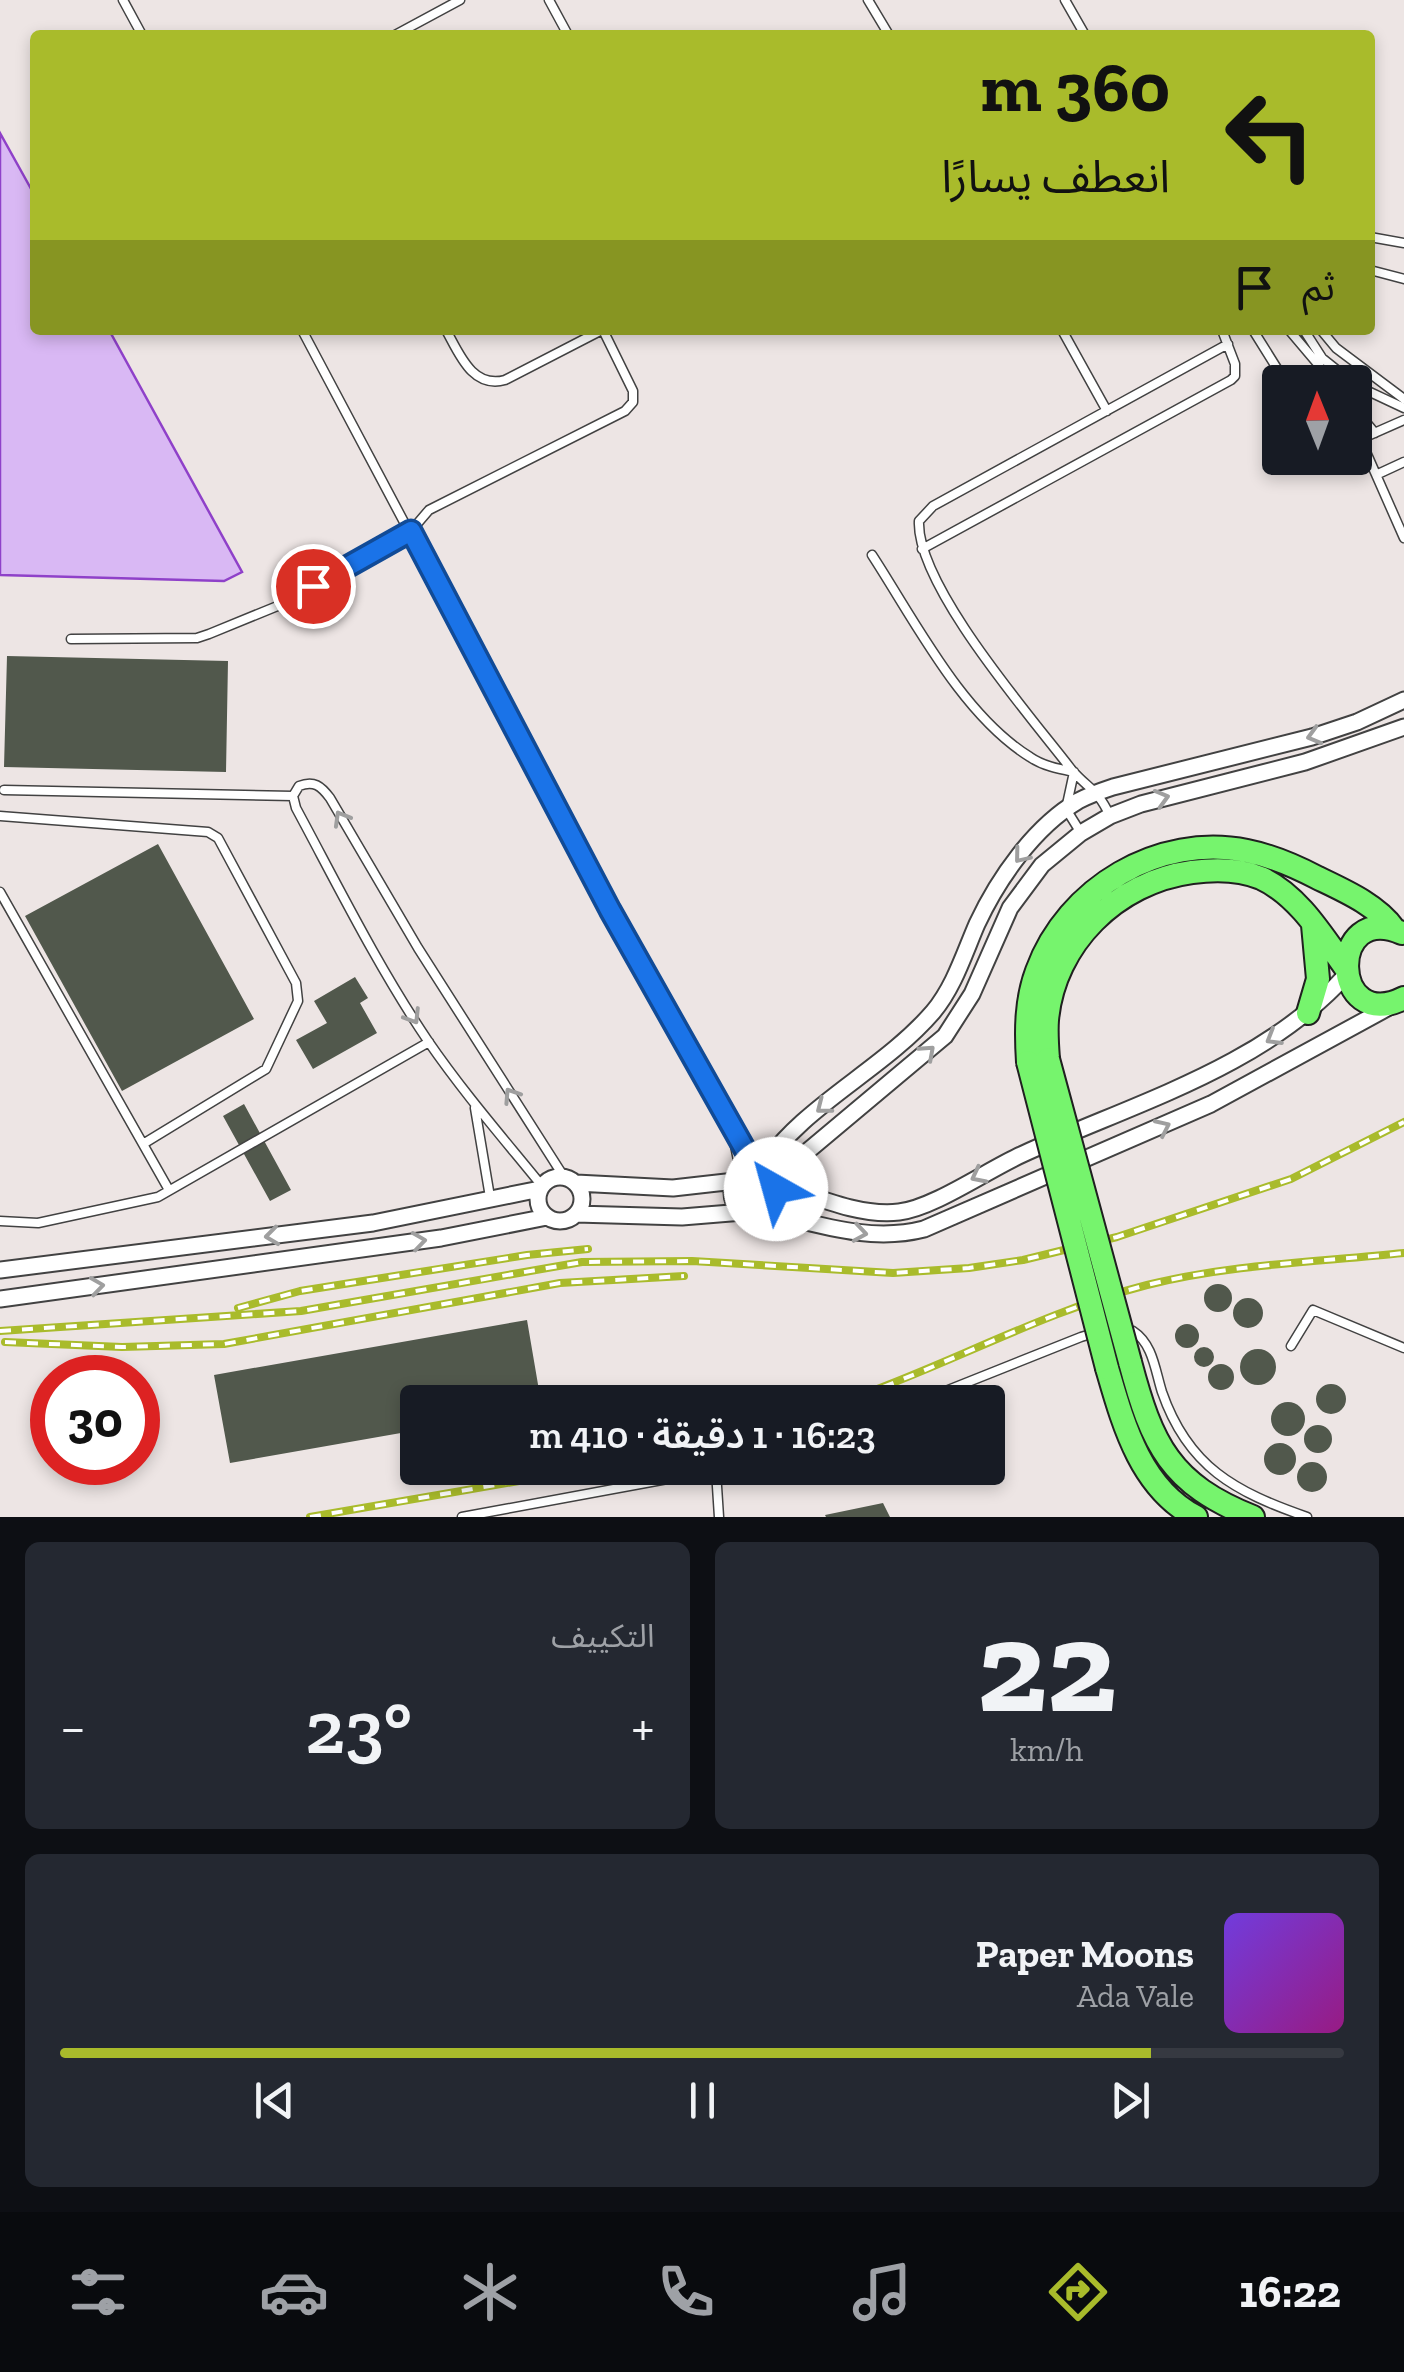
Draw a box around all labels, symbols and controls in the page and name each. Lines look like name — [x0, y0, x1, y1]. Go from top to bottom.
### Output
text: 360 m — [980, 45, 1170, 129]
icon: left — [1205, 70, 1335, 200]
text: انعطف يسارًا — [941, 150, 1170, 204]
icon: arrive — [1227, 260, 1282, 315]
text: ثم — [1302, 264, 1335, 310]
north arrow — [1262, 365, 1372, 475]
map controls — [1262, 365, 1372, 475]
pin — [271, 544, 356, 629]
icon: arrive — [286, 559, 341, 614]
one-way arrow — [1306, 724, 1323, 745]
one-way arrow — [1152, 789, 1169, 810]
one-way arrow — [334, 811, 354, 829]
one-way arrow — [1015, 845, 1033, 863]
one-way arrow — [401, 1006, 420, 1024]
one-way arrow — [1265, 1026, 1283, 1045]
one-way arrow — [916, 1045, 935, 1063]
one-way arrow — [504, 1088, 523, 1106]
one-way arrow — [816, 1095, 834, 1113]
one-way arrow — [1153, 1119, 1171, 1139]
position arrow — [724, 1137, 828, 1241]
one-way arrow — [971, 1164, 989, 1183]
one-way arrow — [852, 1221, 868, 1242]
one-way arrow — [264, 1225, 280, 1246]
one-way arrow — [410, 1232, 427, 1253]
one-way arrow — [88, 1276, 105, 1297]
speed limit sign: 30 — [30, 1355, 160, 1485]
text: 16:23 · 1 دقيقة · 410 m — [529, 1412, 876, 1458]
text: 22 — [977, 1588, 1117, 1744]
text: التكييف — [551, 1617, 655, 1655]
text: 23° — [305, 1682, 412, 1772]
text: − — [60, 1694, 86, 1760]
text: + — [631, 1694, 654, 1760]
text: km/h — [1010, 1731, 1083, 1769]
text: Paper Moons — [976, 1931, 1194, 1977]
text: Ada Vale — [1077, 1977, 1194, 2015]
icon: previous — [247, 2073, 302, 2128]
icon: pause — [675, 2073, 730, 2128]
icon: next — [1103, 2073, 1158, 2128]
icon: filters — [63, 2257, 133, 2327]
icon: car — [259, 2257, 329, 2327]
icon: climate — [455, 2257, 525, 2327]
icon: phone — [651, 2257, 721, 2327]
icon: music — [847, 2257, 917, 2327]
icon: directions — [1043, 2257, 1113, 2327]
text: 16:22 — [1239, 2265, 1341, 2319]

